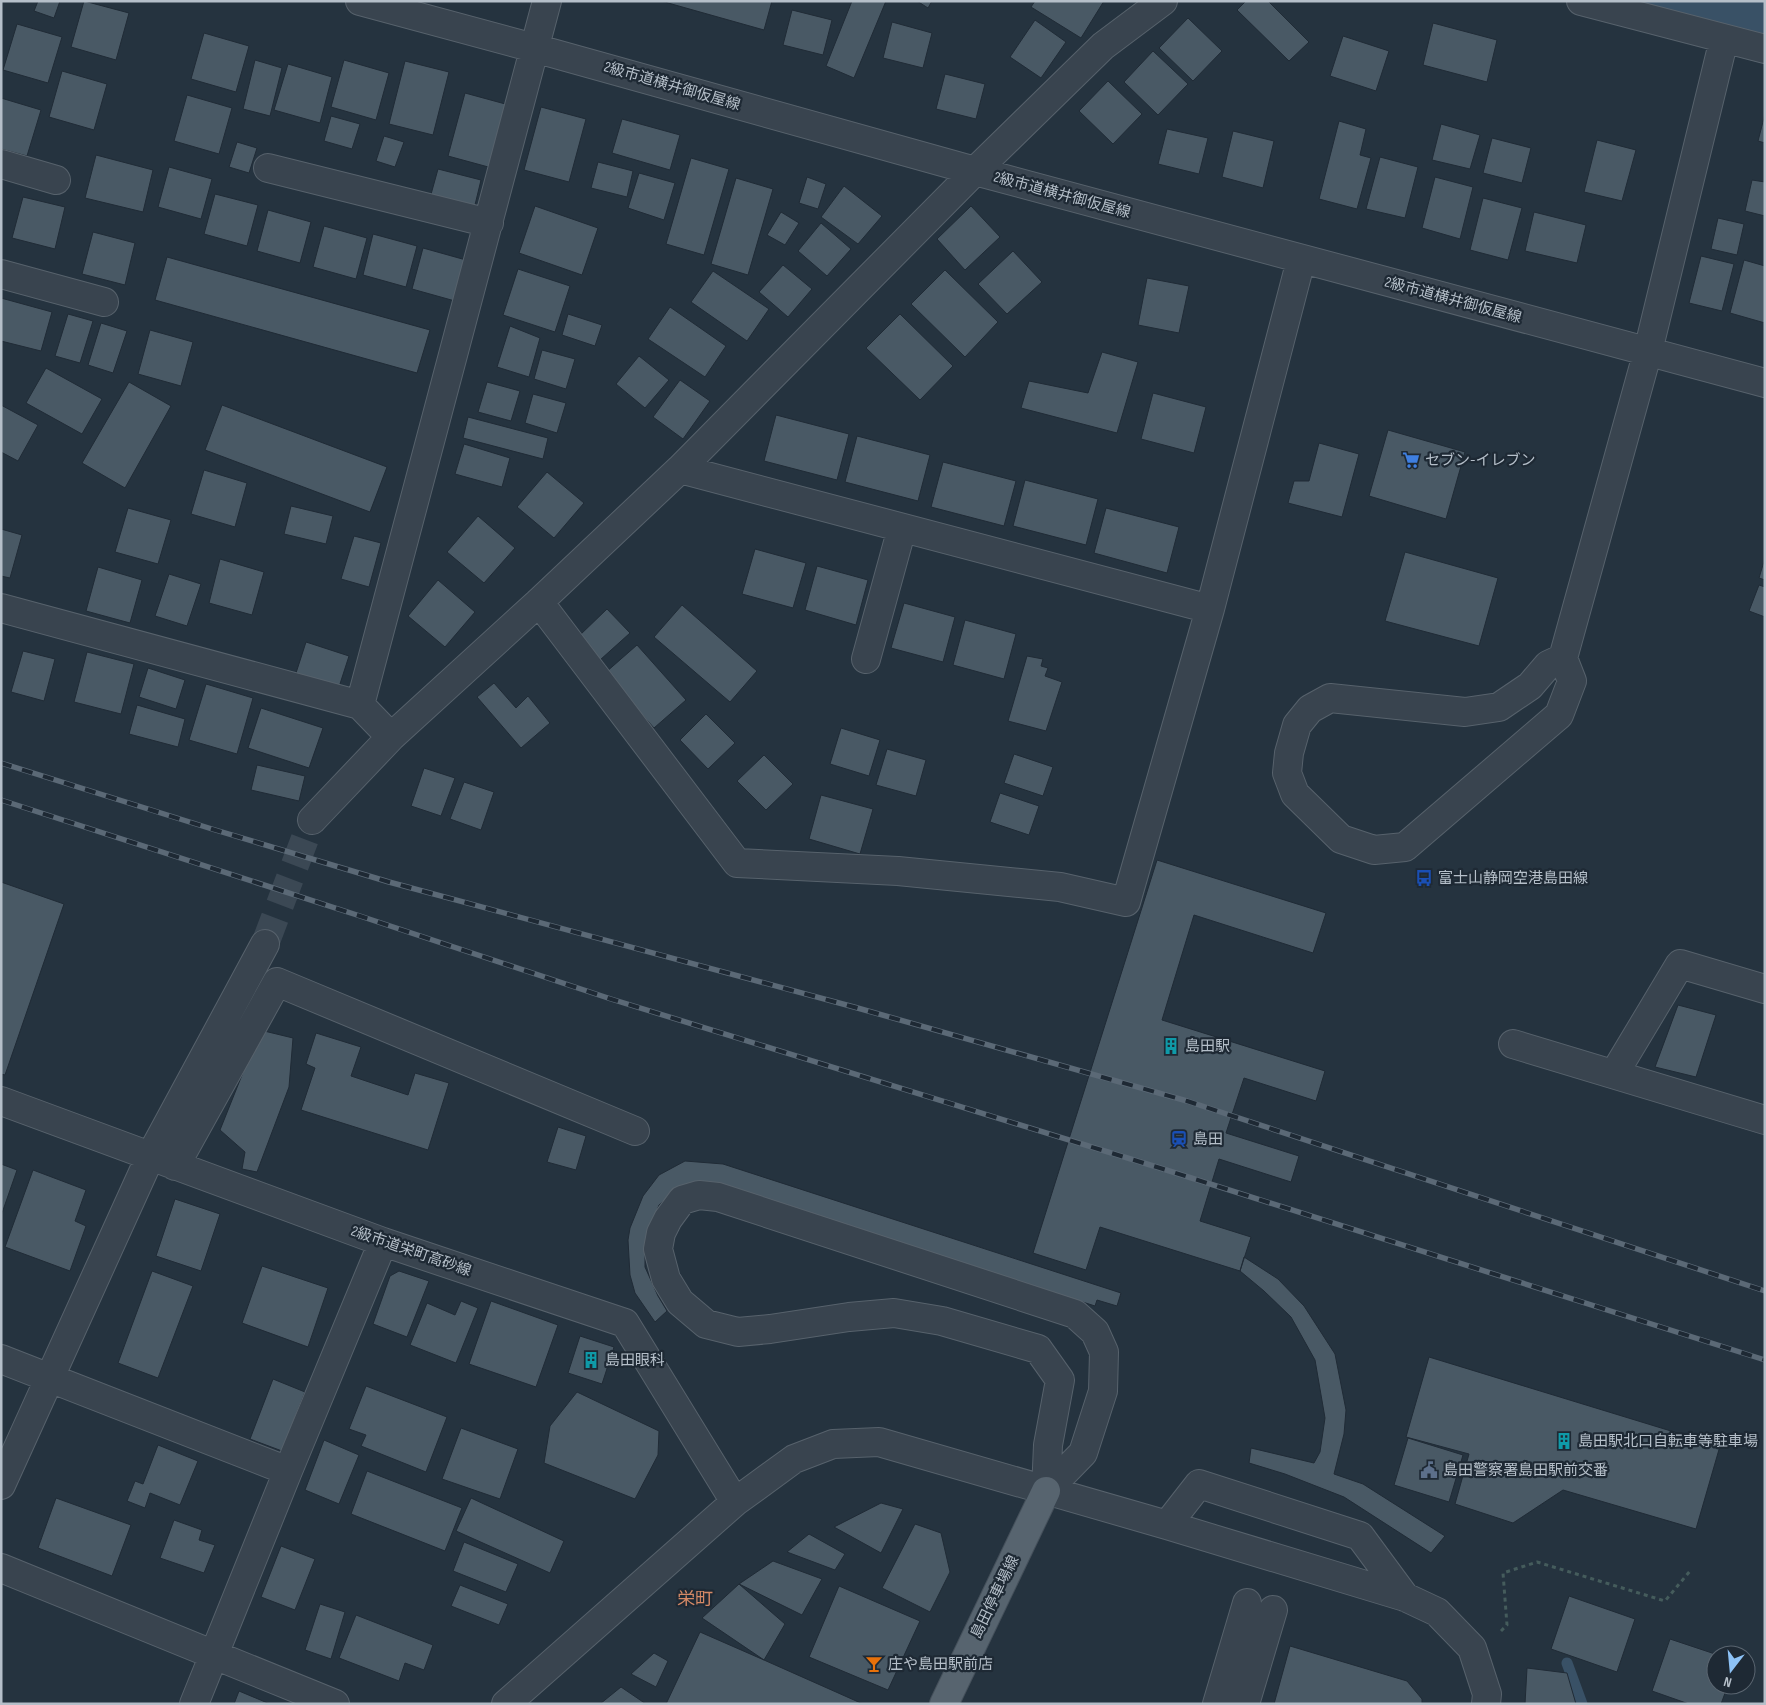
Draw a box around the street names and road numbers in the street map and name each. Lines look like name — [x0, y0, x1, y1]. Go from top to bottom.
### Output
street label: 2級市道横井御仮屋線 — [602, 57, 742, 115]
street label: 2級市道横井御仮屋線 — [991, 168, 1133, 222]
street label: 2級市道横井御仮屋線 — [1382, 273, 1524, 327]
street label: 2級市道栄町高砂線 — [348, 1221, 474, 1281]
street label: 島田停車場線 — [967, 1552, 1023, 1642]

